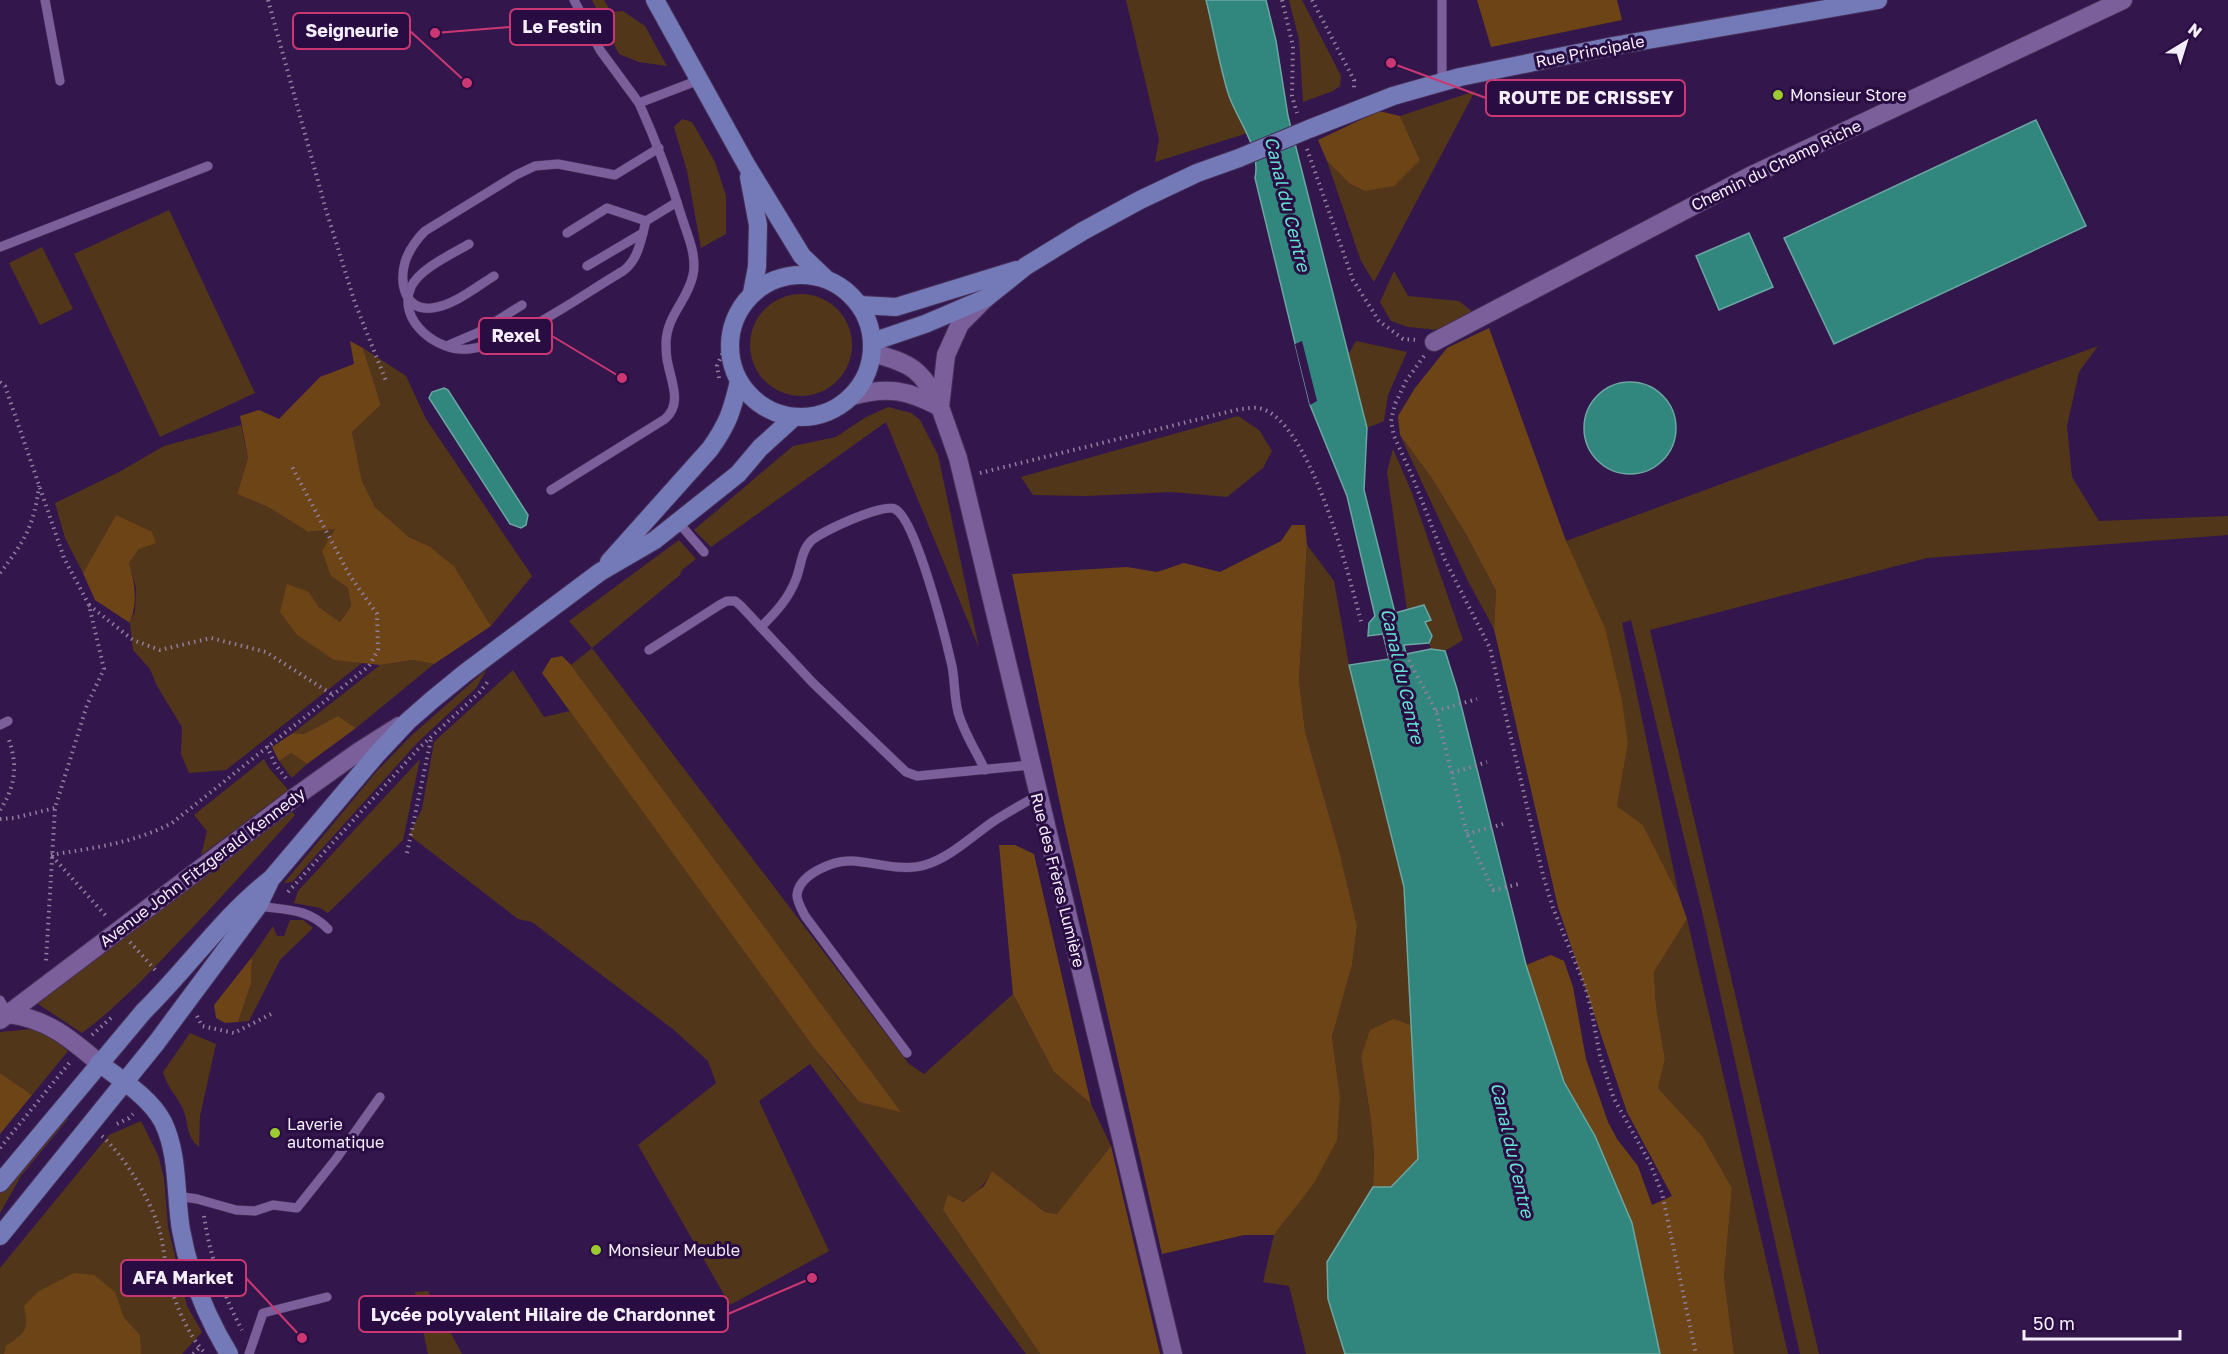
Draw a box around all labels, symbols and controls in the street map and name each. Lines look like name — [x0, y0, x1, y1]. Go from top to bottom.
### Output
callout: Le Festin — [510, 9, 614, 45]
north arrow — [2156, 12, 2216, 72]
callout: Seigneurie — [293, 13, 410, 49]
text: Le Festin — [522, 15, 602, 37]
text: Seigneurie — [305, 19, 399, 41]
text: N — [2184, 19, 2206, 42]
street label: Rue Principale — [1534, 31, 1646, 71]
callout: ROUTE DE CRISSEY — [1486, 80, 1685, 116]
place label: Monsieur Store — [1790, 85, 1906, 105]
text: ROUTE DE CRISSEY — [1498, 86, 1674, 108]
marker: Monsieur Store — [1771, 88, 1785, 102]
street label: Chemin du Champ Riche — [1688, 115, 1864, 215]
water label: Canal du Centre — [1261, 134, 1316, 275]
callout: Rexel — [479, 318, 552, 354]
text: Rexel — [491, 324, 541, 346]
water label: Canal du Centre — [1377, 606, 1430, 747]
street label: Avenue John Fitzgerald Kennedy — [95, 783, 309, 951]
street label: Rue des Frères Lumière — [1027, 791, 1089, 969]
water label: Canal du Centre — [1487, 1080, 1540, 1221]
place label: Laverie automatique — [287, 1114, 384, 1152]
marker: Laverie automatique — [268, 1126, 282, 1140]
place label: Monsieur Meuble — [608, 1240, 740, 1260]
marker: Monsieur Meuble — [589, 1243, 603, 1257]
callout: AFA Market — [121, 1260, 246, 1296]
text: AFA Market — [132, 1266, 234, 1288]
callout: Lycée polyvalent Hilaire de Chardonnet — [359, 1296, 728, 1332]
text: Lycée polyvalent Hilaire de Chardonnet — [371, 1303, 715, 1325]
scale bar — [2024, 1303, 2180, 1341]
text: 50 m — [2033, 1312, 2075, 1334]

